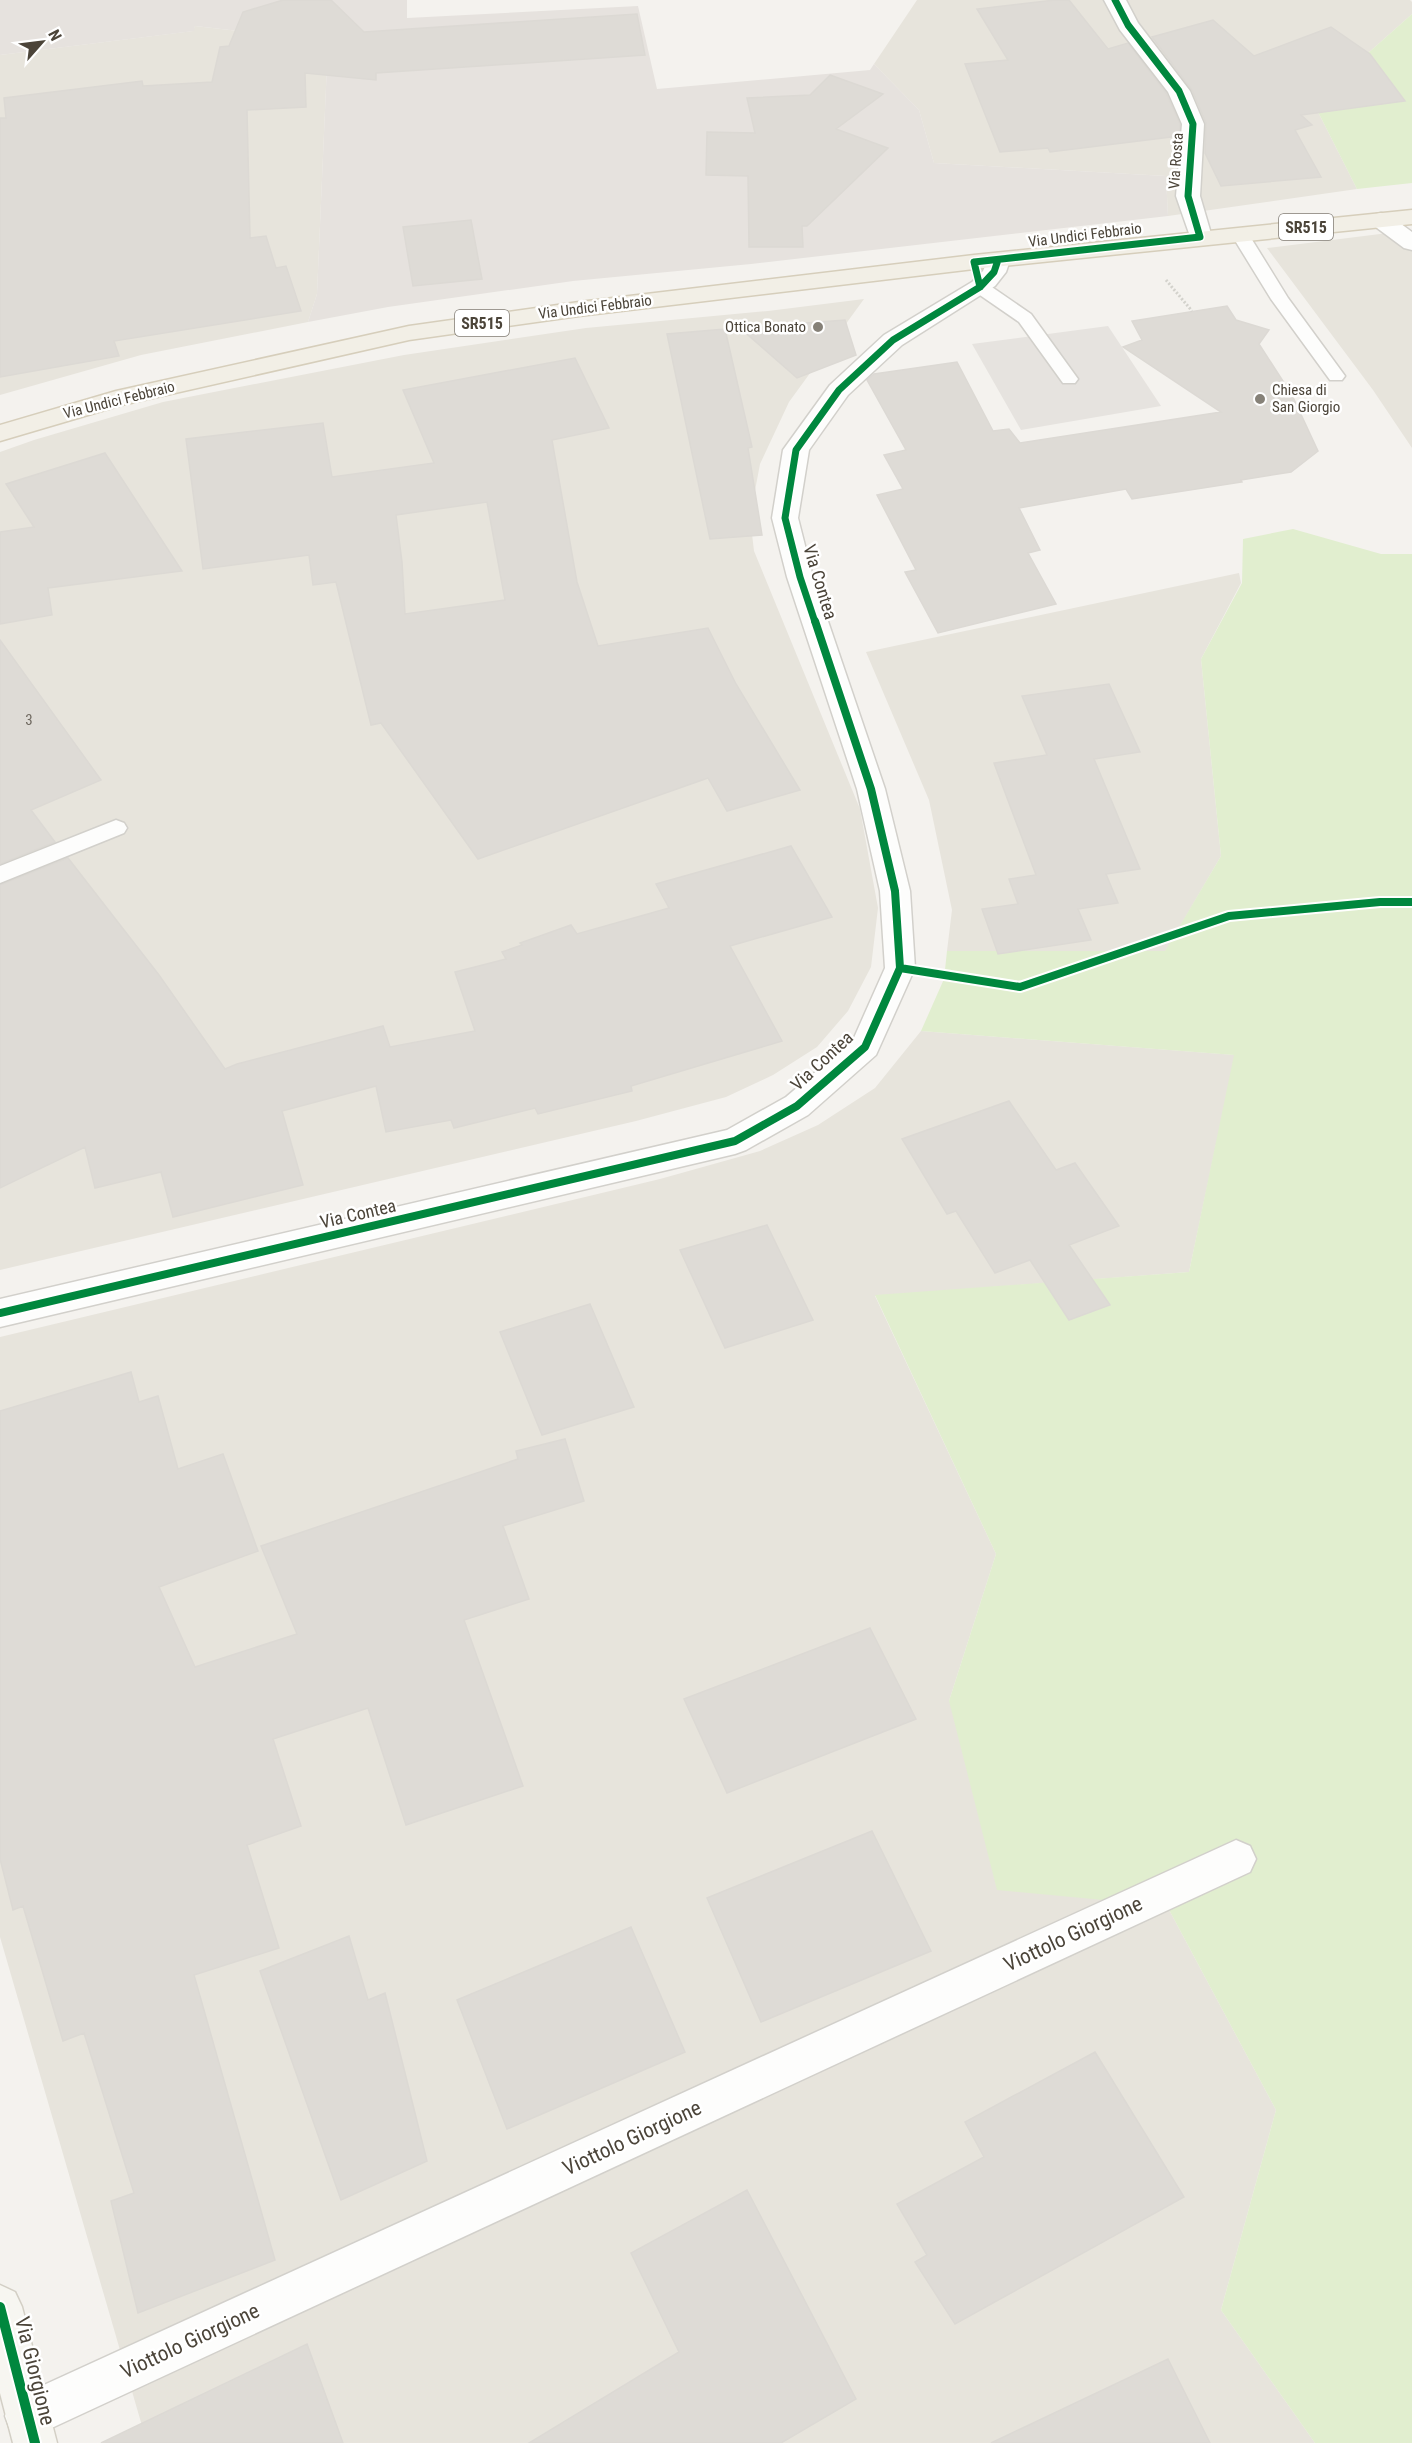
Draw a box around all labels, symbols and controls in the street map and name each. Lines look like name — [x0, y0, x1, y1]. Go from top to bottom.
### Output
north arrow — [12, 12, 72, 72]
text: N — [44, 26, 65, 44]
street label: Via Rosta — [1165, 132, 1187, 190]
road number: SR515 — [1279, 214, 1333, 240]
street label: Via Undici Febbraio — [1027, 219, 1143, 251]
street label: Via Undici Febbraio — [537, 291, 653, 323]
road number: SR515 — [455, 310, 509, 336]
place label: Ottica Bonato — [725, 318, 806, 336]
marker: Ottica Bonato — [811, 320, 825, 334]
street label: Via Undici Febbraio — [61, 377, 177, 423]
place label: Chiesa di San Giorgio — [1272, 381, 1340, 416]
marker: Chiesa di San Giorgio — [1253, 392, 1267, 406]
street label: Via Contea — [799, 542, 842, 622]
house number: 3 — [25, 711, 33, 729]
street label: Via Contea — [786, 1027, 857, 1095]
street label: Via Contea — [318, 1195, 398, 1232]
street label: Viottolo Giorgione — [1000, 1891, 1146, 1977]
street label: Viottolo Giorgione — [559, 2095, 705, 2181]
street label: Viottolo Giorgione — [117, 2298, 263, 2384]
street label: Via Giorgione — [10, 2314, 60, 2428]

